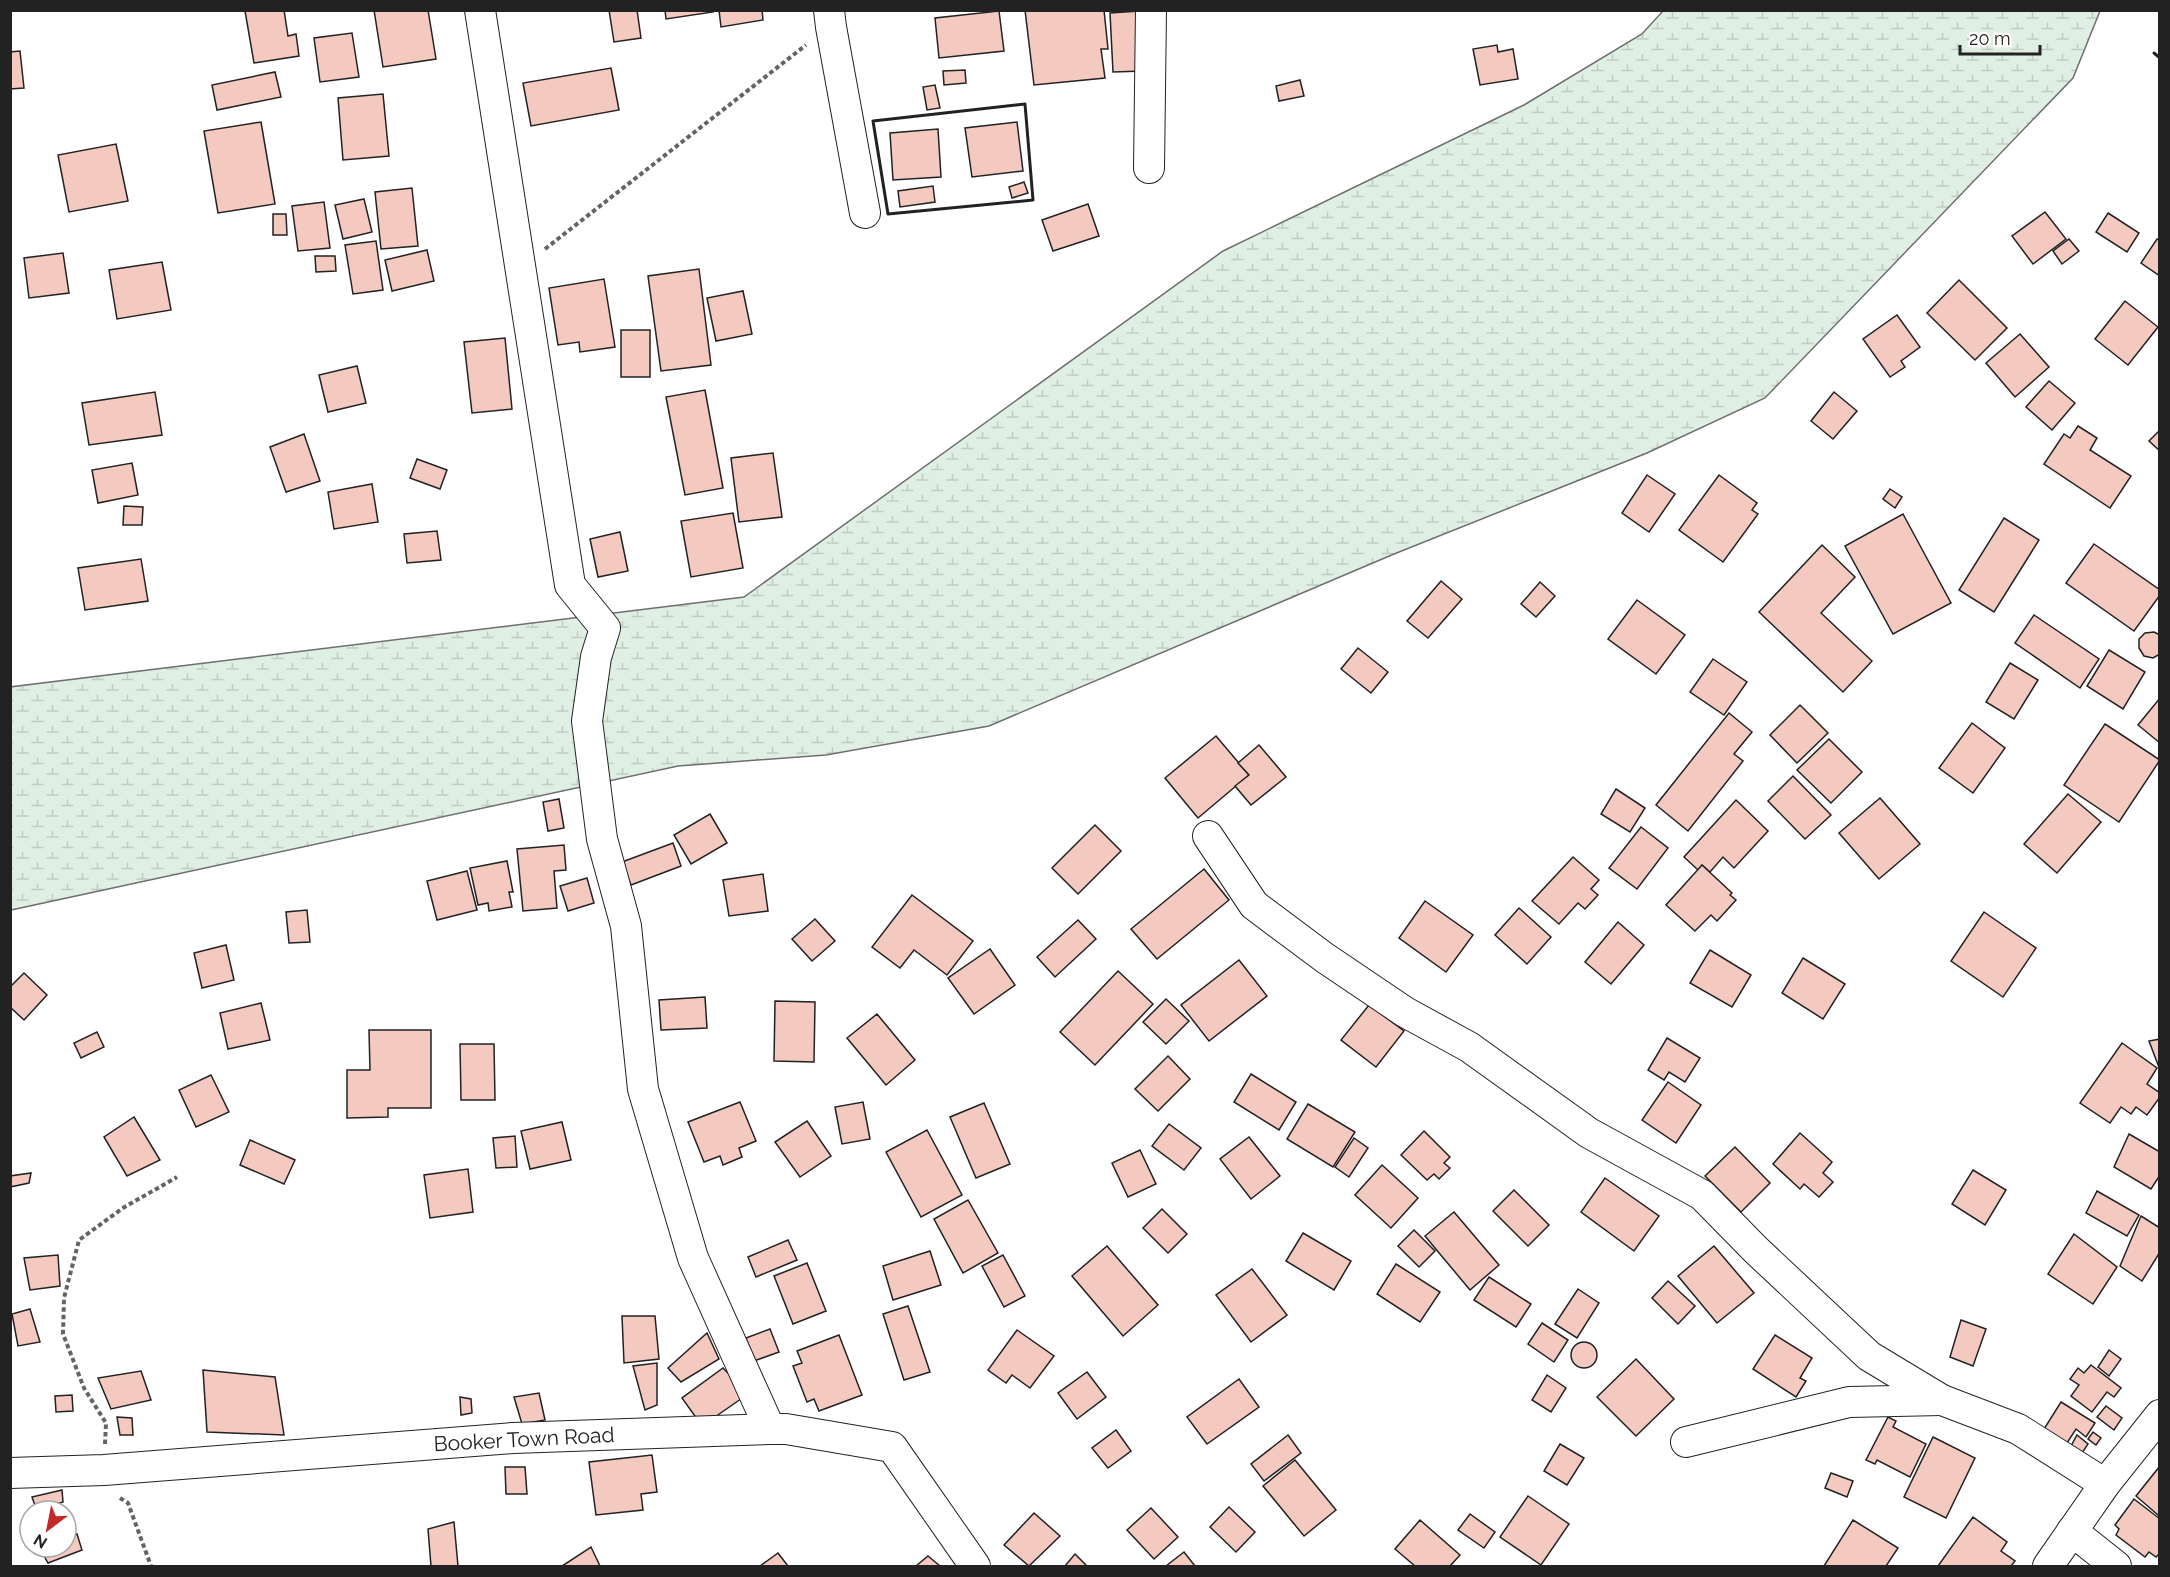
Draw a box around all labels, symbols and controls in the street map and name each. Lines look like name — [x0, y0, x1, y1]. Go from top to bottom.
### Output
scale bar — [1960, 18, 2040, 56]
text: 20 m — [1969, 28, 2011, 49]
street label: Booker Town Road — [433, 1422, 615, 1456]
north arrow — [18, 1499, 78, 1559]
text: N — [30, 1530, 51, 1553]

